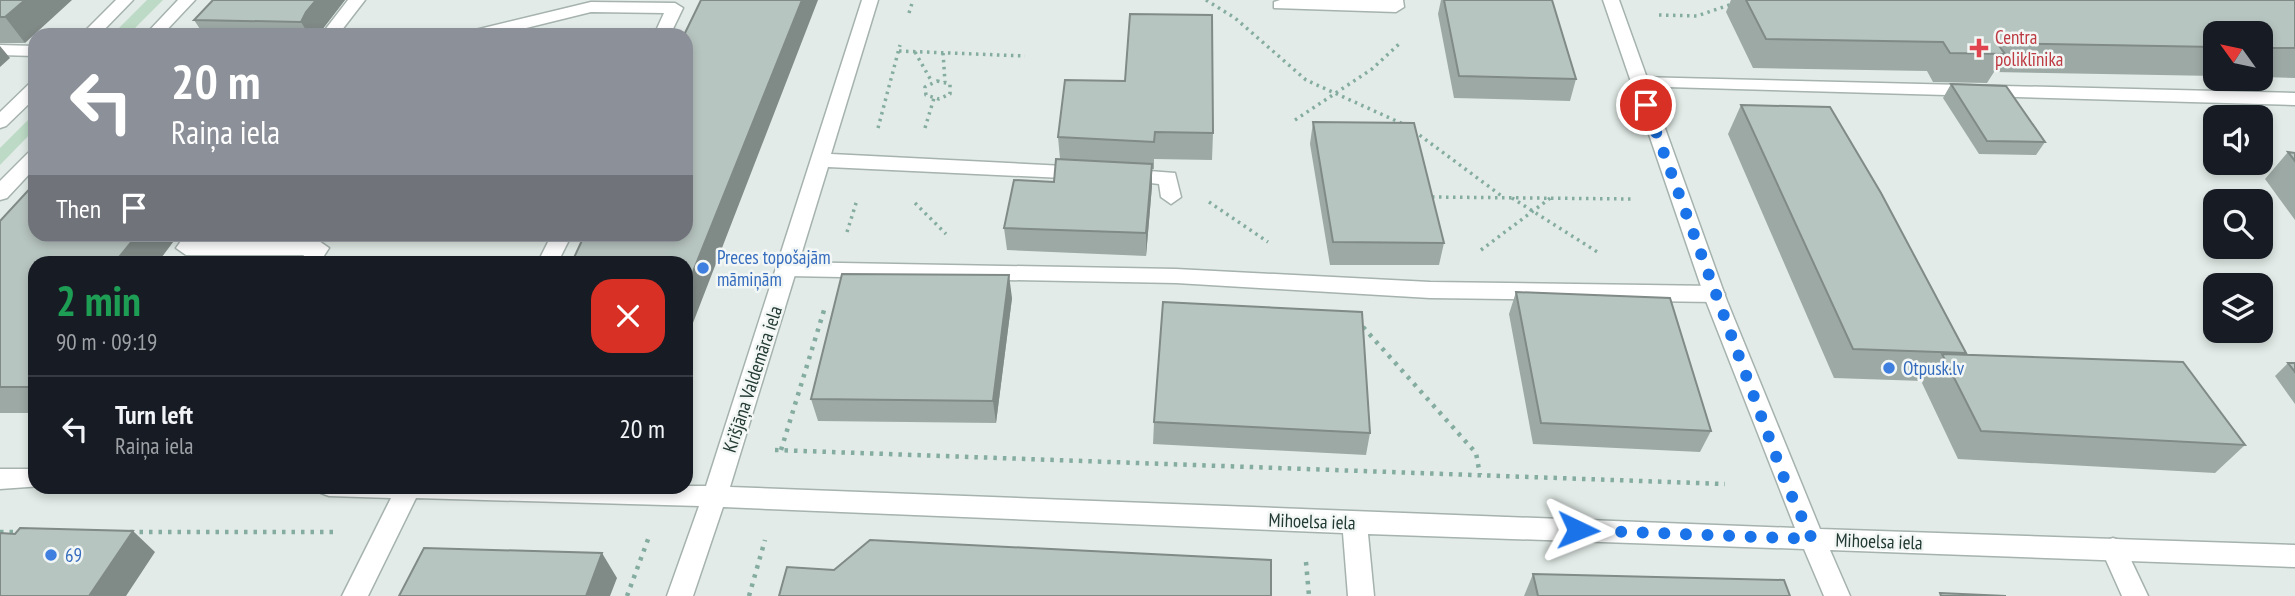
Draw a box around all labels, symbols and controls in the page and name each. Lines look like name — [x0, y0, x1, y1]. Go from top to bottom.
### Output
north arrow — [2203, 21, 2273, 91]
map controls — [2203, 21, 2273, 343]
place label: Centra poliklīnika — [1995, 25, 2063, 71]
marker: Centra poliklīnika — [1969, 38, 1989, 58]
text: 20 m — [171, 49, 260, 113]
icon: left — [56, 56, 147, 147]
pin — [1616, 75, 1676, 135]
icon: arrive — [1627, 86, 1665, 124]
button: sound — [2203, 105, 2273, 175]
text: Raiņa iela — [171, 111, 280, 153]
icon: arrive — [115, 189, 153, 227]
button: search — [2203, 189, 2273, 259]
text: Then — [56, 192, 101, 225]
place label: Preces topošajām māmiņām — [717, 245, 831, 291]
marker: Preces topošajām māmiņām — [695, 260, 711, 276]
text: 2 min — [56, 273, 141, 328]
button: layers — [2203, 273, 2273, 343]
button: close — [591, 279, 665, 353]
street label: Krišjāņa Valdemāra iela — [717, 303, 787, 455]
text: 90 m · 09:19 — [56, 327, 157, 356]
place label: Otpusk.lv — [1903, 356, 1965, 380]
marker: Otpusk.lv — [1881, 360, 1897, 376]
text: Turn left — [115, 398, 193, 431]
icon: left — [56, 410, 94, 448]
text: 20 m — [619, 412, 665, 445]
text: Raiņa iela — [115, 431, 193, 460]
position arrow — [1541, 493, 1615, 567]
street label: Mihoelsa iela — [1268, 507, 1356, 535]
street label: Mihoelsa iela — [1835, 527, 1923, 555]
place label: 69 — [65, 543, 82, 567]
marker: 69 — [43, 547, 59, 563]

